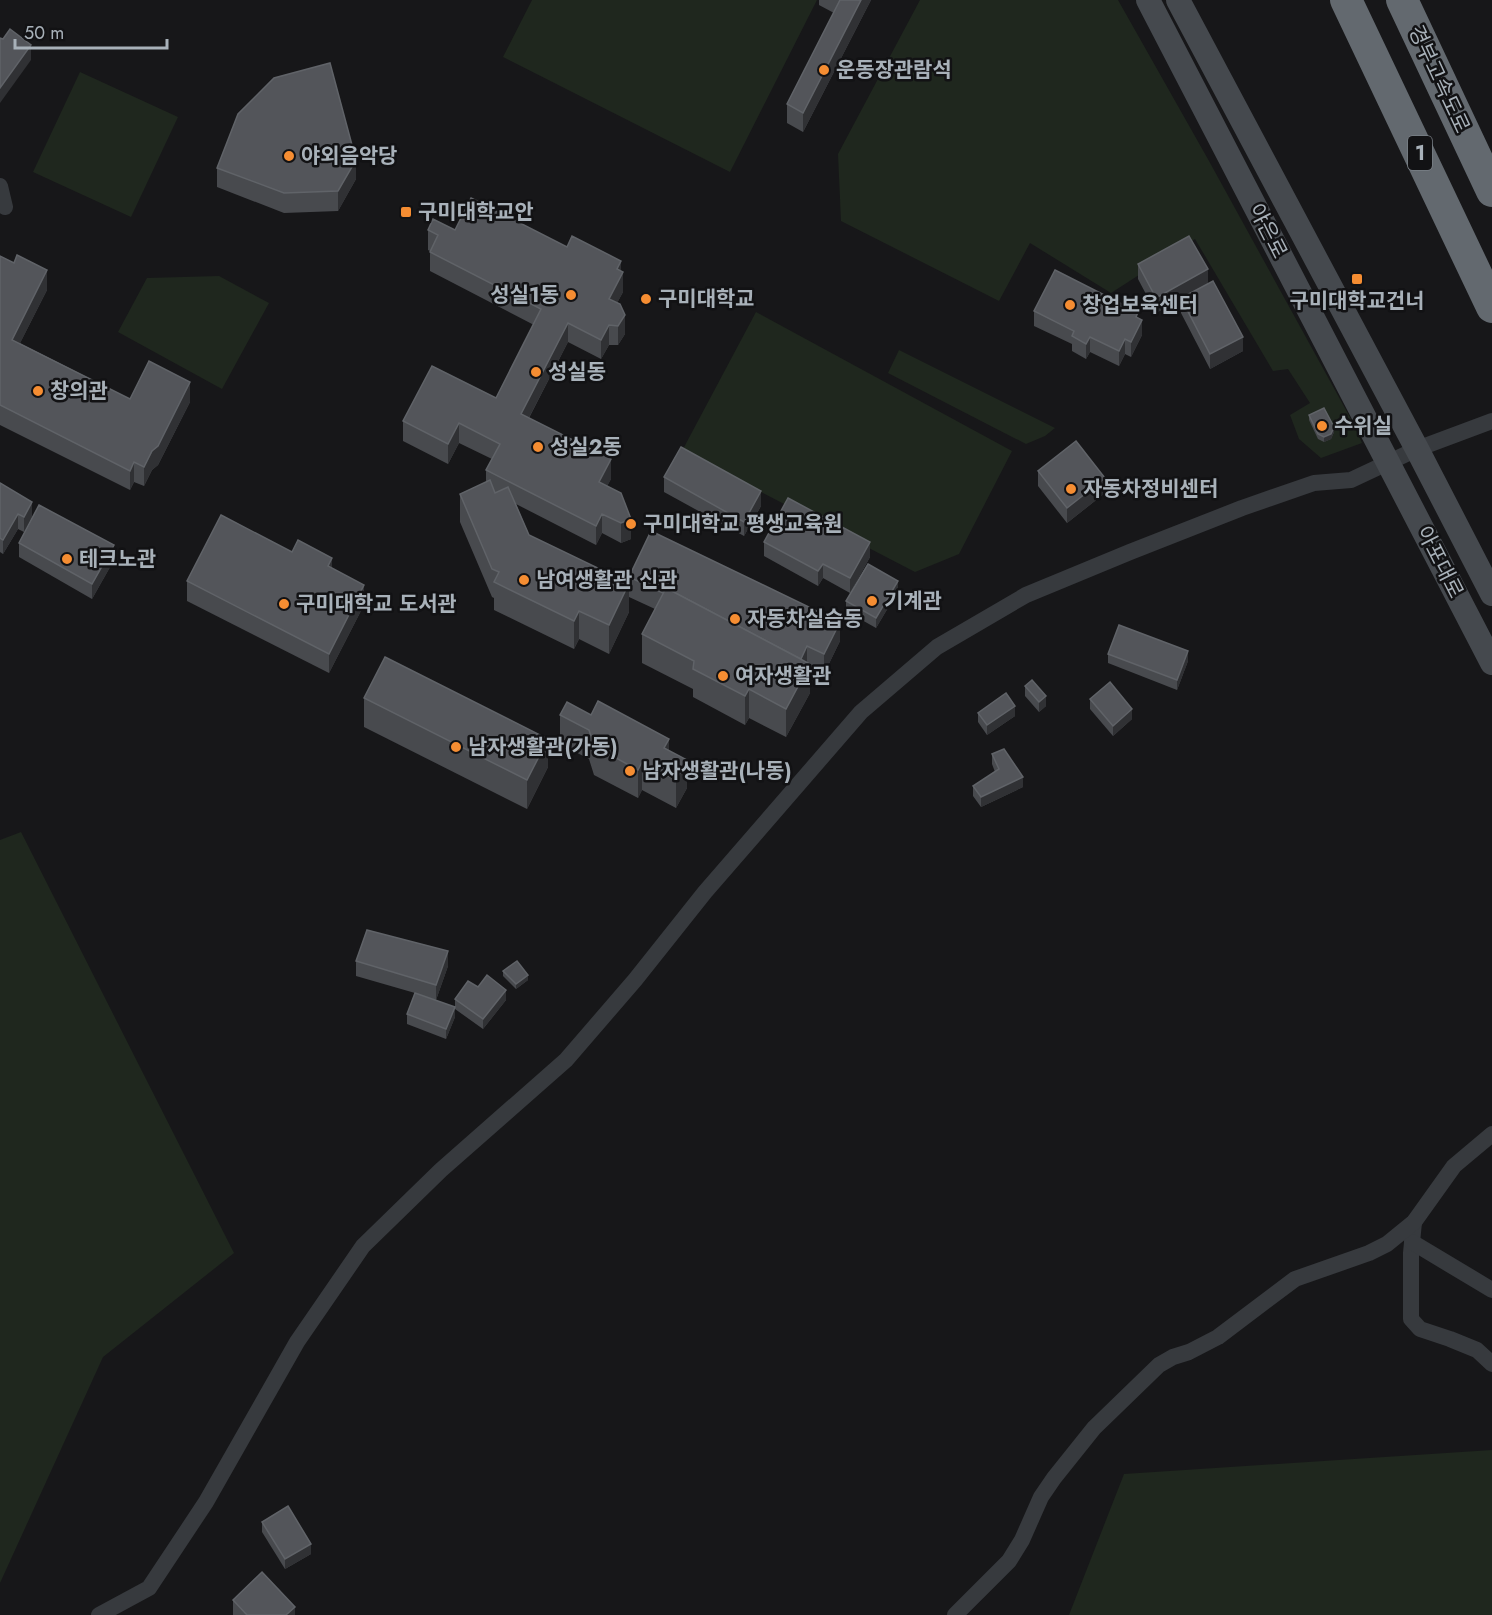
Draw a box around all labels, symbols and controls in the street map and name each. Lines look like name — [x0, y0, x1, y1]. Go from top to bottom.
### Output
scale bar — [15, 12, 166, 50]
text: 50 m — [24, 20, 64, 46]
street label: 경부고속도로 — [1401, 20, 1477, 138]
place label: 운동장관람석 — [836, 55, 952, 85]
marker: 운동장관람석 — [817, 63, 831, 77]
road number: 1 — [1408, 136, 1432, 170]
place label: 야외음악당 — [301, 141, 398, 171]
marker: 야외음악당 — [282, 149, 296, 163]
place label: 구미대학교안 — [418, 197, 534, 227]
street label: 야은로 — [1241, 198, 1295, 264]
marker: 구미대학교안 — [399, 205, 413, 219]
marker: 구미대학교건너 — [1350, 272, 1364, 286]
place label: 성실1동 — [490, 280, 559, 310]
place label: 구미대학교 — [658, 284, 755, 314]
place label: 구미대학교건너 — [1289, 286, 1425, 316]
marker: 성실1동 — [564, 288, 578, 302]
place label: 창업보육센터 — [1082, 290, 1198, 320]
marker: 구미대학교 — [639, 292, 653, 306]
marker: 창업보육센터 — [1063, 298, 1077, 312]
place label: 성실동 — [548, 357, 606, 387]
marker: 성실동 — [529, 365, 543, 379]
place label: 창의관 — [50, 376, 108, 406]
marker: 창의관 — [31, 384, 45, 398]
place label: 수위실 — [1334, 411, 1392, 441]
marker: 수위실 — [1315, 419, 1329, 433]
place label: 성실2동 — [550, 432, 622, 462]
marker: 성실2동 — [531, 440, 545, 454]
place label: 자동차정비센터 — [1083, 474, 1218, 504]
marker: 자동차정비센터 — [1064, 482, 1078, 496]
place label: 구미대학교 평생교육원 — [643, 509, 843, 539]
marker: 구미대학교 평생교육원 — [624, 517, 638, 531]
street label: 아포대로 — [1409, 521, 1471, 603]
place label: 테크노관 — [79, 544, 156, 574]
marker: 테크노관 — [60, 552, 74, 566]
place label: 남여생활관 신관 — [536, 565, 678, 595]
marker: 남여생활관 신관 — [517, 573, 531, 587]
place label: 기계관 — [884, 586, 942, 616]
place label: 구미대학교 도서관 — [296, 589, 457, 619]
marker: 기계관 — [865, 594, 879, 608]
marker: 구미대학교 도서관 — [277, 597, 291, 611]
place label: 자동차실습동 — [747, 604, 863, 634]
marker: 자동차실습동 — [728, 612, 742, 626]
place label: 여자생활관 — [735, 661, 832, 691]
marker: 여자생활관 — [716, 669, 730, 683]
place label: 남자생활관(가동) — [468, 732, 618, 762]
marker: 남자생활관(가동) — [449, 740, 463, 754]
place label: 남자생활관(나동) — [642, 756, 792, 786]
marker: 남자생활관(나동) — [623, 764, 637, 778]

